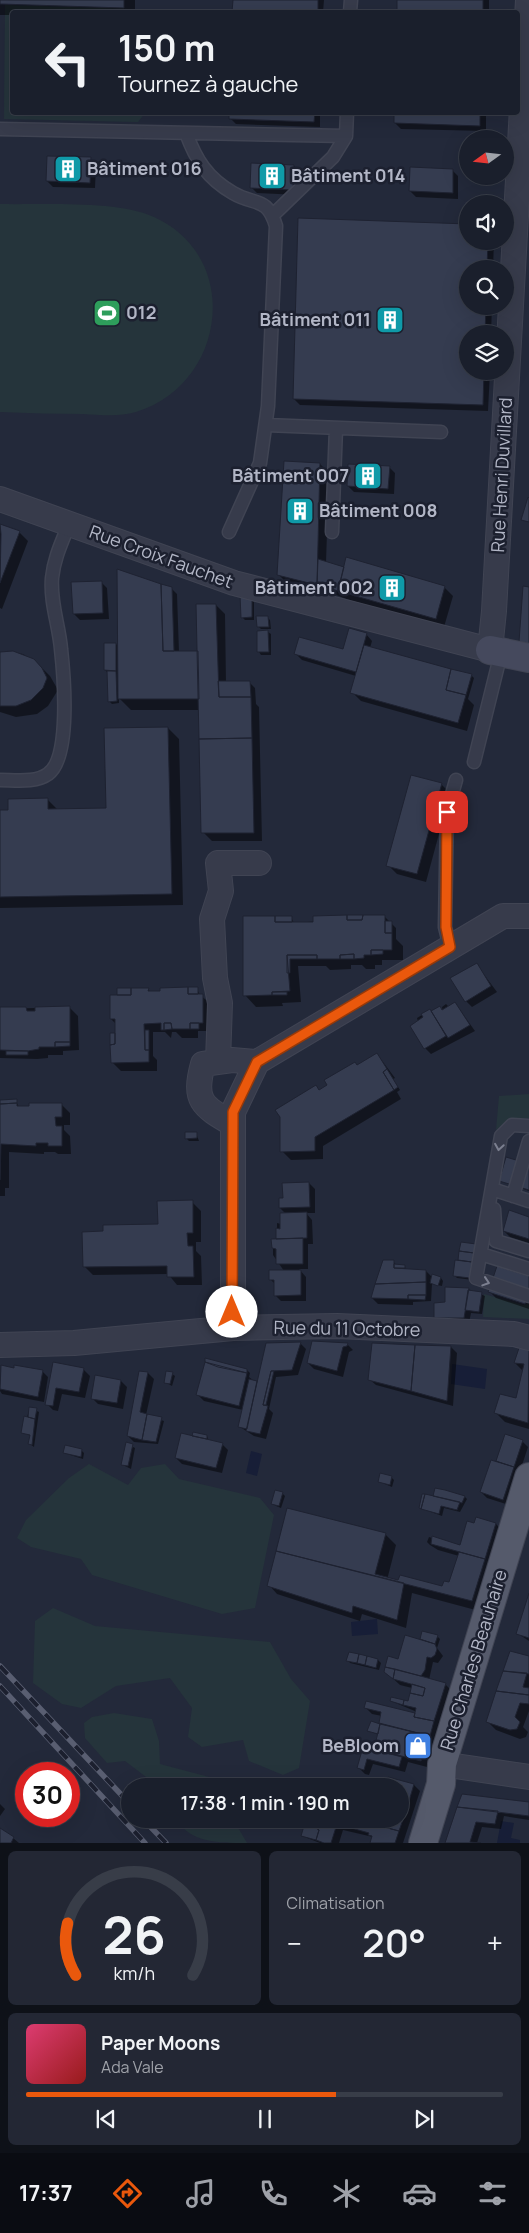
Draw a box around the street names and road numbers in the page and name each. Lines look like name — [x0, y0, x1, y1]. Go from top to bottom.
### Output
street label: Rue Henri Duvillard — [485, 397, 517, 553]
street label: Rue Croix Fauchet — [86, 519, 236, 593]
street label: Rue du 11 Octobre — [273, 1315, 421, 1341]
street label: Rue Charles Beauhaire — [434, 1566, 512, 1753]

